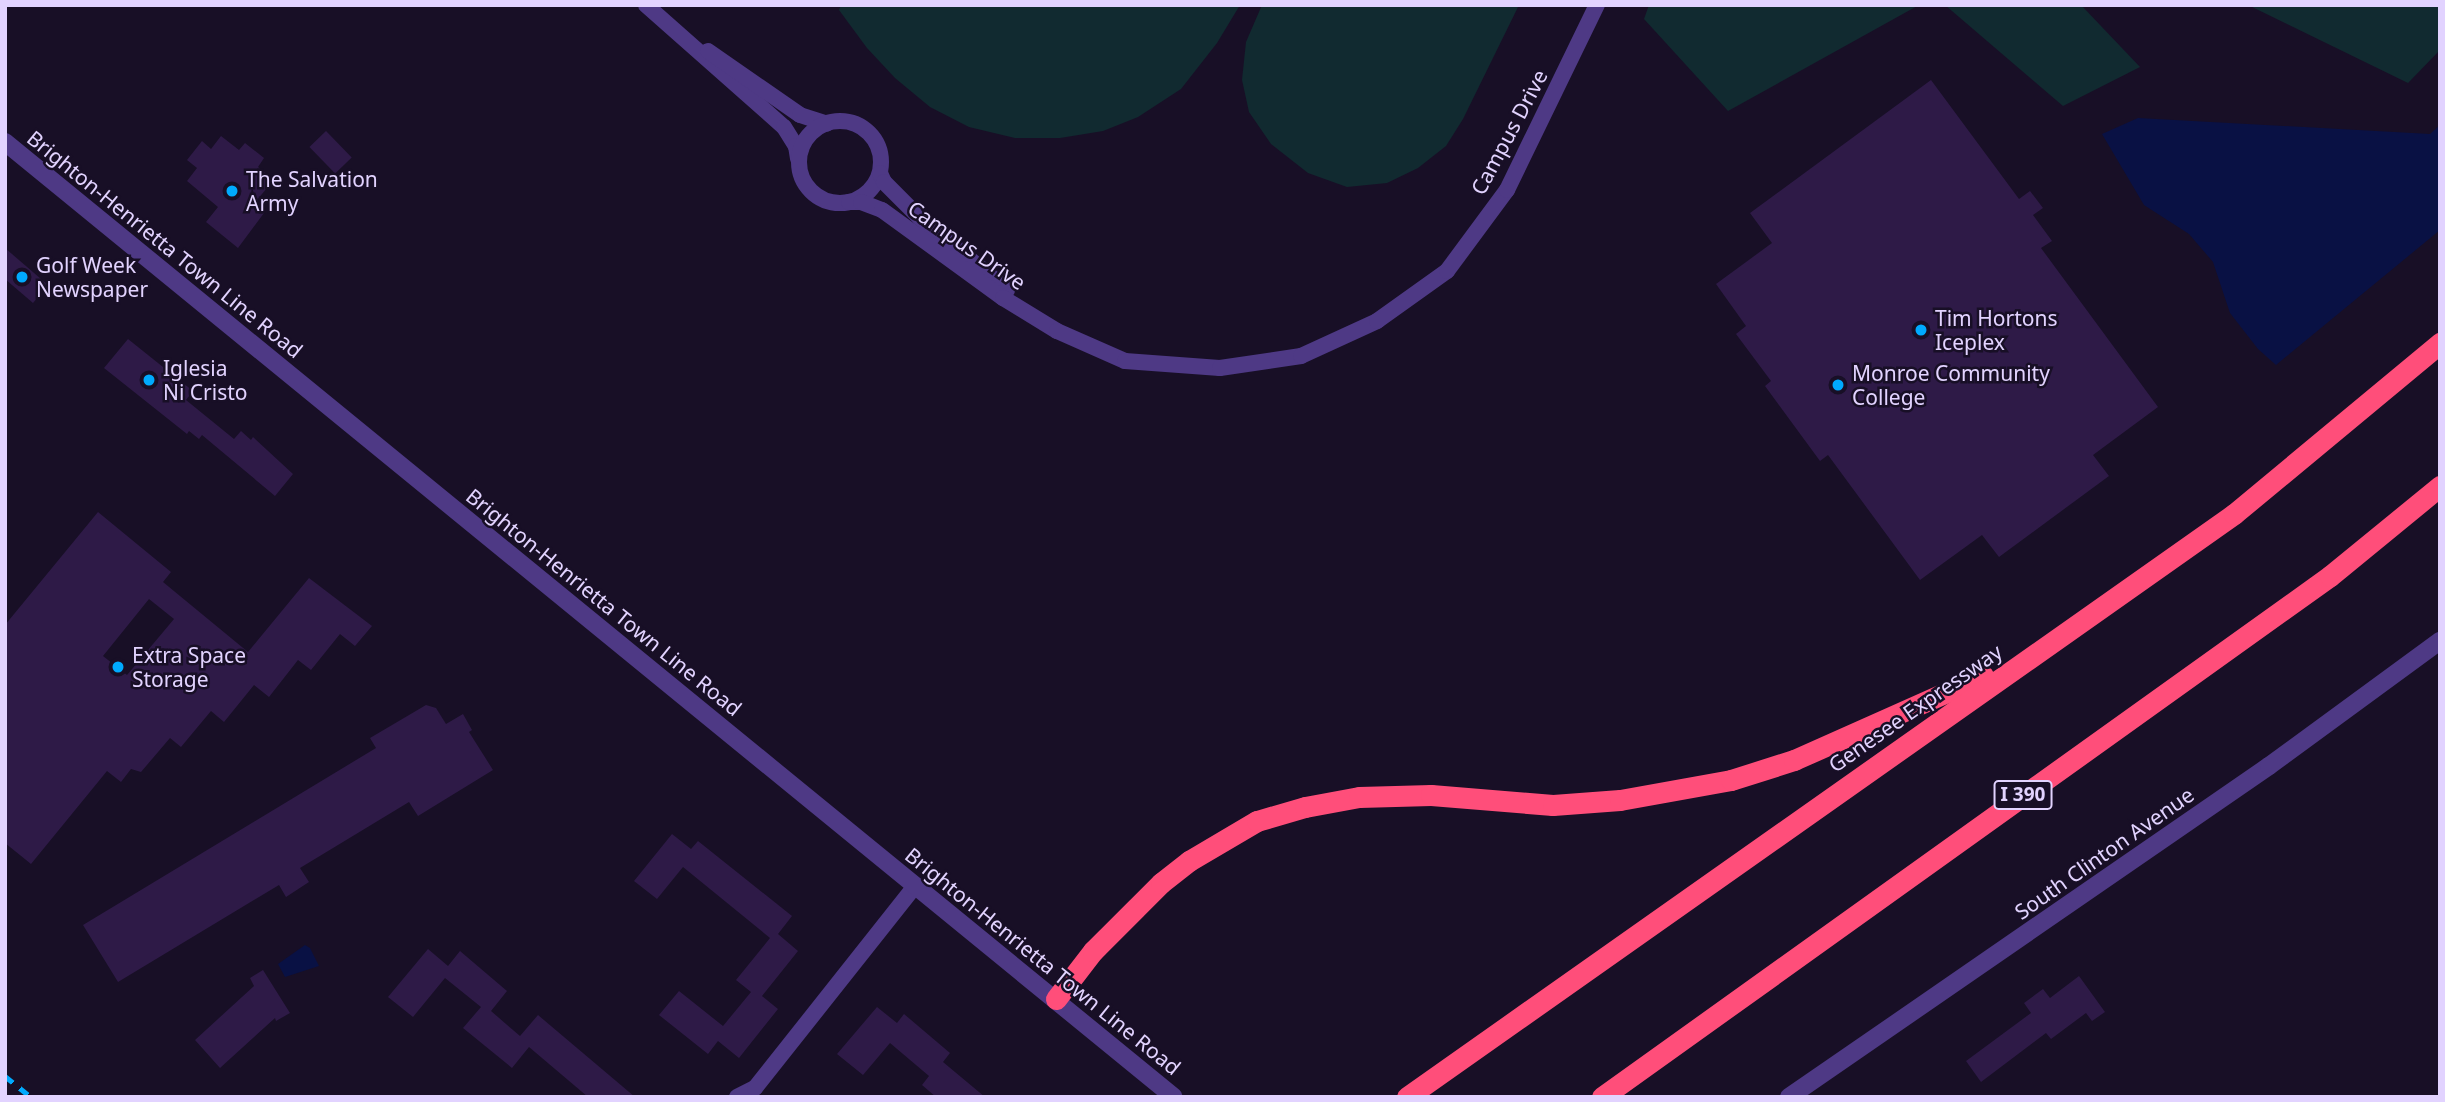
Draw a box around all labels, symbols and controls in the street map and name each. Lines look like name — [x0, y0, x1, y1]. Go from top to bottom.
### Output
street label: Campus Drive — [1465, 65, 1553, 199]
street label: Brighton-Henrietta Town Line Road — [22, 125, 308, 363]
place label: The Salvation Army — [246, 166, 378, 216]
marker: The Salvation Army — [224, 183, 240, 199]
street label: Campus Drive — [903, 195, 1031, 295]
place label: Golf Week Newspaper — [36, 252, 148, 302]
marker: Golf Week Newspaper — [14, 269, 30, 285]
place label: Tim Hortons Iceplex — [1935, 305, 2057, 355]
marker: Tim Hortons Iceplex — [1913, 322, 1929, 338]
place label: Iglesia Ni Cristo — [163, 355, 248, 405]
place label: Monroe Community College — [1852, 360, 2050, 410]
marker: Iglesia Ni Cristo — [141, 372, 157, 388]
marker: Monroe Community College — [1830, 377, 1846, 393]
street label: Brighton-Henrietta Town Line Road — [461, 483, 747, 721]
street label: Genesee Expressway — [1823, 639, 2007, 777]
place label: Extra Space Storage — [132, 642, 246, 692]
marker: Extra Space Storage — [110, 659, 126, 675]
road number: I 390 — [1993, 780, 2053, 810]
street label: South Clinton Avenue — [2010, 782, 2198, 924]
street label: Brighton-Henrietta Town Line Road — [900, 842, 1186, 1080]

